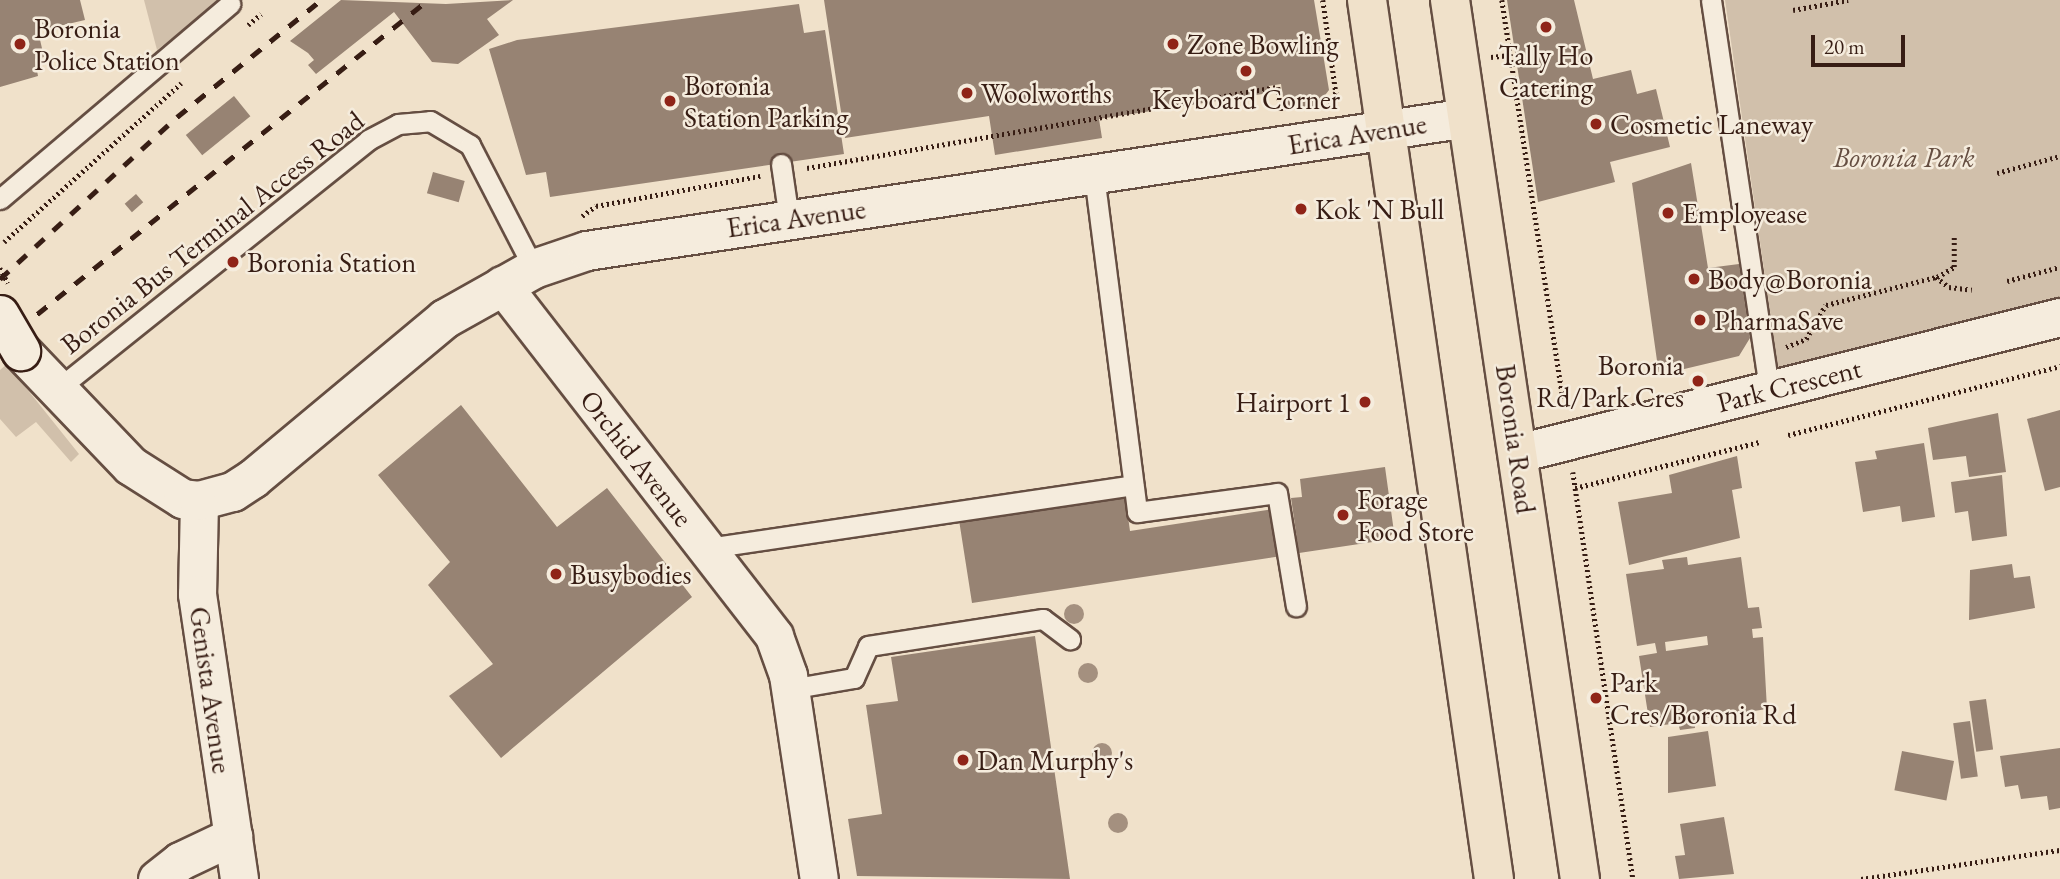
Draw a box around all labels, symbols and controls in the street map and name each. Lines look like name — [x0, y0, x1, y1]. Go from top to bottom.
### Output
place label: Boronia Police Station — [34, 11, 180, 77]
marker: Tally Ho Catering — [1538, 19, 1554, 35]
scale bar — [1815, 21, 1910, 65]
place label: Zone Bowling — [1187, 27, 1339, 61]
text: 20 m — [1824, 33, 1865, 60]
marker: Boronia Police Station — [12, 36, 28, 52]
marker: Zone Bowling — [1165, 36, 1181, 52]
place label: Tally Ho Catering — [1499, 38, 1593, 104]
marker: Keyboard Corner — [1238, 63, 1254, 79]
place label: Boronia Station Parking — [684, 68, 848, 134]
place label: Woolworths — [981, 76, 1112, 110]
place label: Keyboard Corner — [1152, 82, 1340, 116]
marker: Woolworths — [959, 85, 975, 101]
marker: Boronia Station Parking — [662, 93, 678, 109]
street label: Boronia Bus Terminal Access Road — [54, 103, 370, 361]
street label: Erica Avenue — [1285, 106, 1429, 162]
place label: Cosmetic Laneway — [1610, 107, 1813, 141]
marker: Cosmetic Laneway — [1588, 116, 1604, 132]
park label: Boronia Park — [1833, 140, 1975, 174]
street label: Erica Avenue — [724, 192, 868, 244]
place label: Kok 'N Bull — [1315, 192, 1444, 226]
place label: Employease — [1682, 196, 1807, 230]
marker: Kok 'N Bull — [1293, 201, 1309, 217]
marker: Employease — [1660, 205, 1676, 221]
place label: Boronia Station — [247, 245, 416, 279]
marker: Boronia Station — [225, 254, 241, 270]
place label: Body@Boronia — [1708, 262, 1872, 296]
marker: Body@Boronia — [1686, 271, 1702, 287]
place label: PharmaSave — [1714, 303, 1843, 337]
marker: PharmaSave — [1692, 312, 1708, 328]
place label: Boronia Rd/Park Cres — [1536, 348, 1684, 414]
street label: Park Crescent — [1713, 351, 1865, 419]
street label: Boronia Road — [1489, 362, 1543, 516]
marker: Boronia Rd/Park Cres — [1690, 373, 1706, 389]
street label: Orchid Avenue — [573, 383, 701, 533]
place label: Hairport 1 — [1235, 385, 1351, 419]
marker: Hairport 1 — [1357, 394, 1373, 410]
place label: Forage Food Store — [1357, 482, 1474, 548]
marker: Forage Food Store — [1335, 507, 1351, 523]
place label: Busybodies — [570, 557, 691, 591]
marker: Busybodies — [548, 566, 564, 582]
street label: Genista Avenue — [183, 605, 239, 775]
place label: Park Cres/Boronia Rd — [1610, 665, 1796, 731]
marker: Park Cres/Boronia Rd — [1588, 690, 1604, 706]
place label: Dan Murphy's — [977, 743, 1133, 777]
marker: Dan Murphy's — [955, 752, 971, 768]

